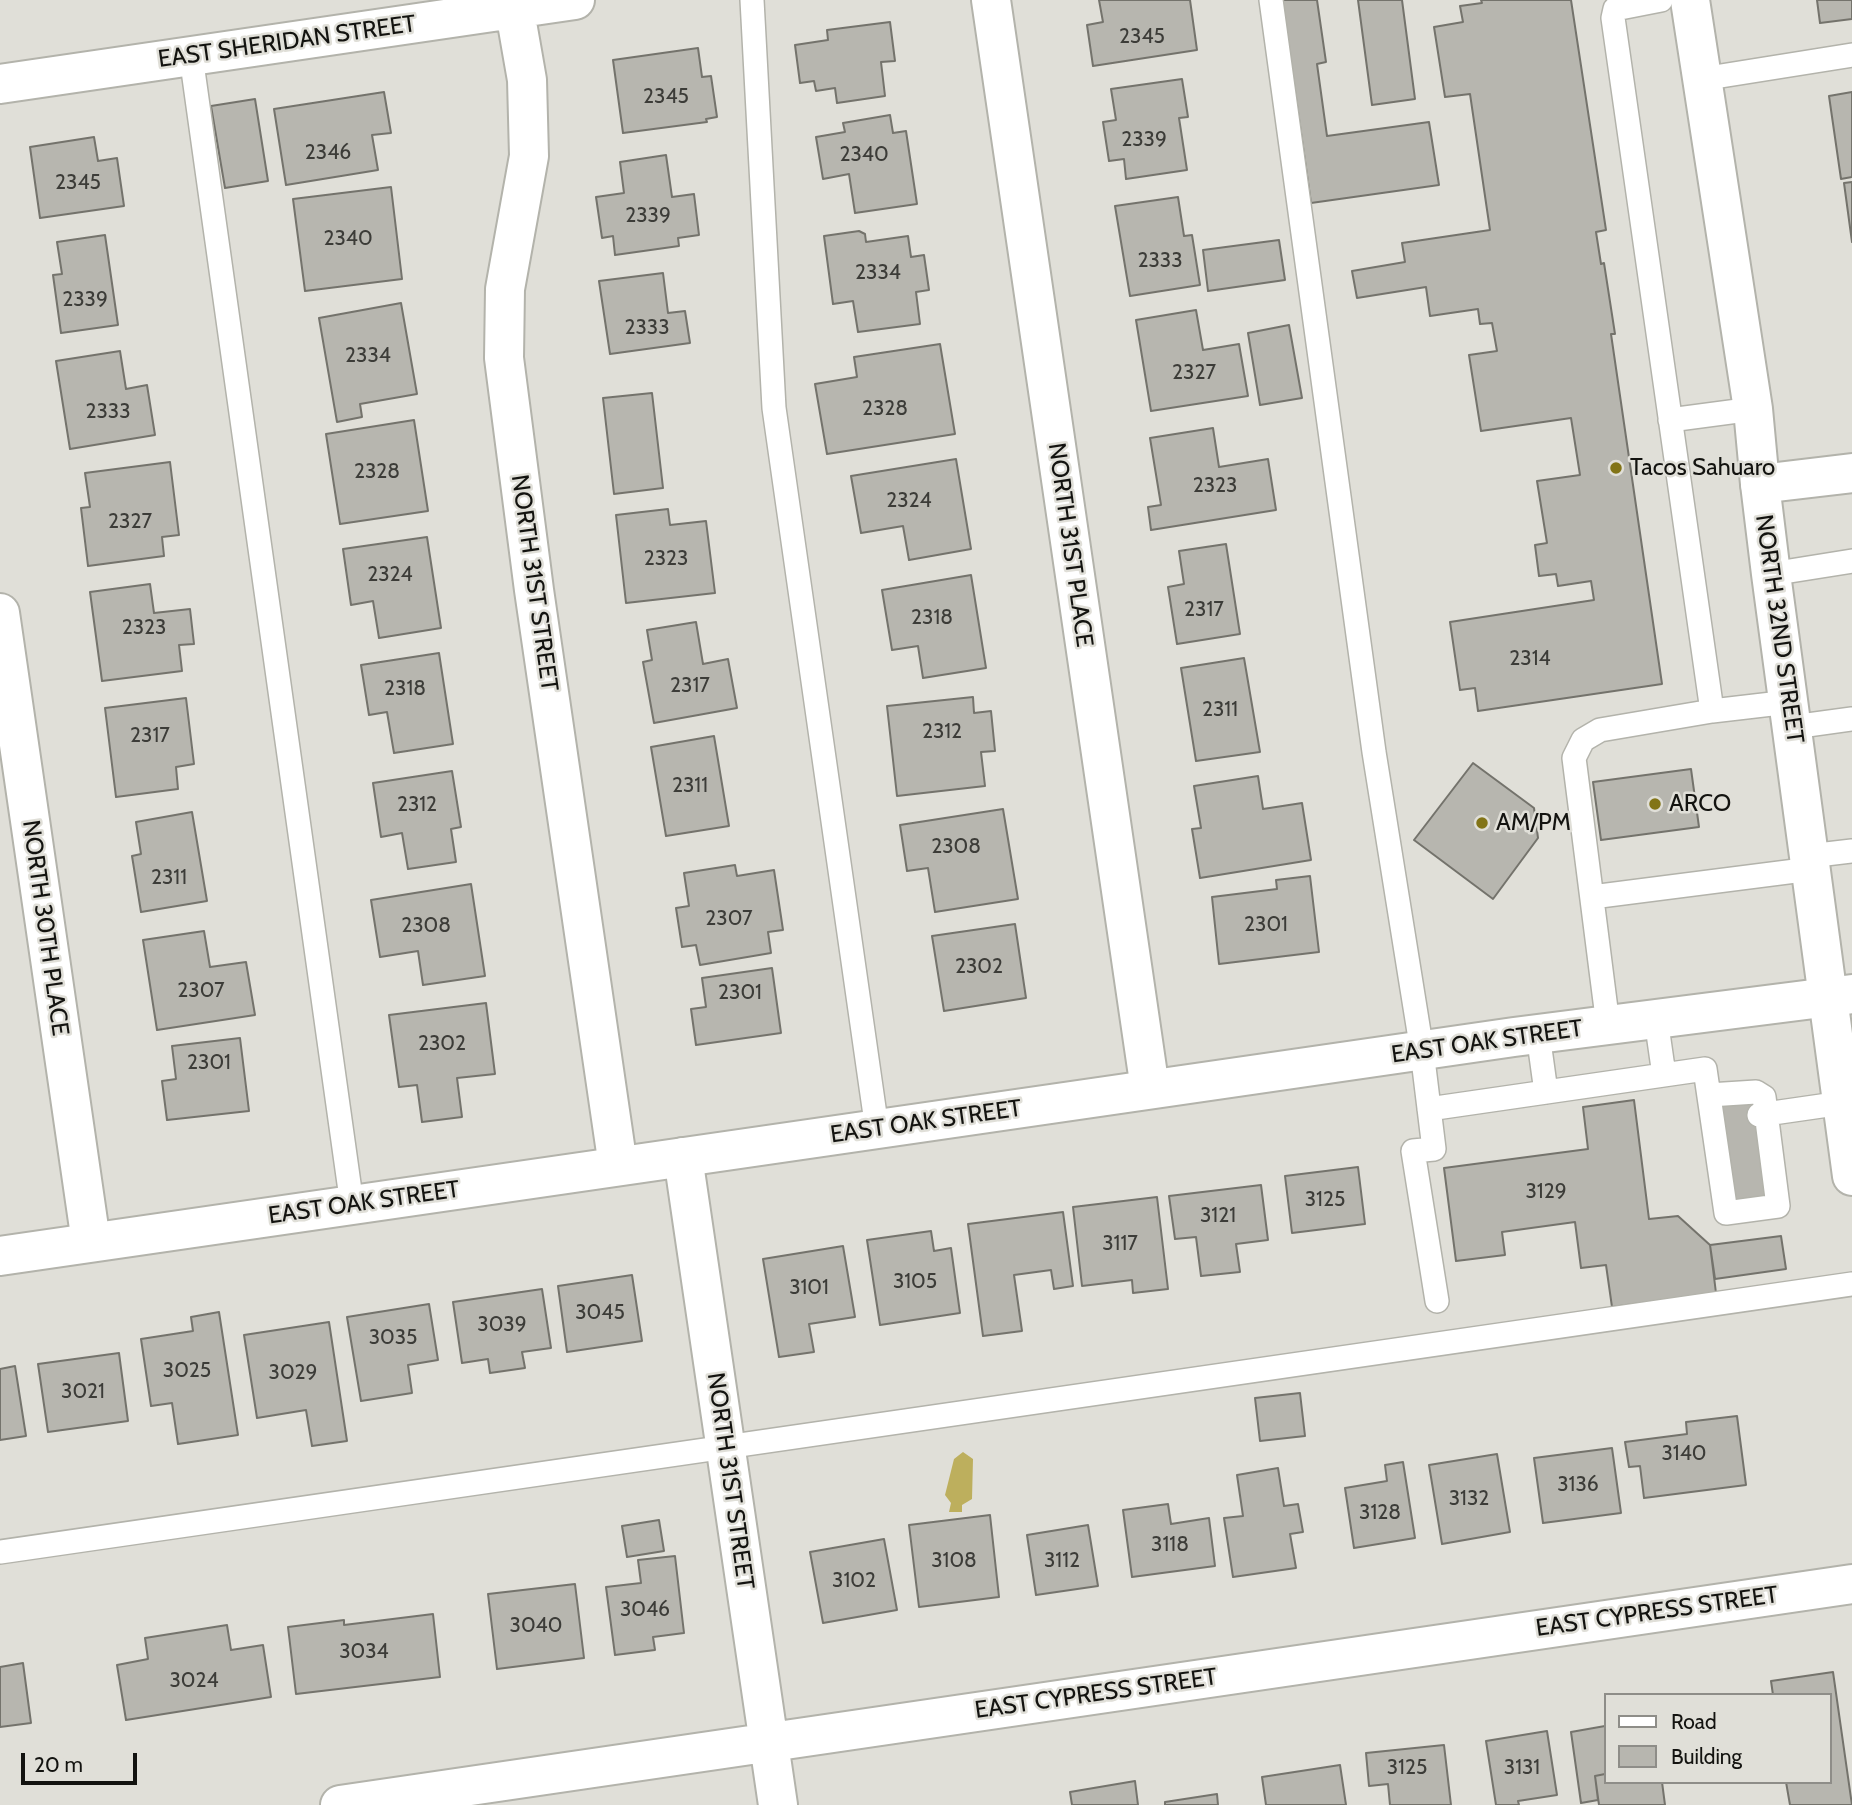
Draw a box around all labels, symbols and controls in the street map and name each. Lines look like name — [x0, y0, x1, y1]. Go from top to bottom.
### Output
street label: EAST SHERIDAN STREET — [156, 10, 418, 74]
house number: 2345 — [1119, 24, 1165, 50]
house number: 2345 — [643, 84, 689, 110]
house number: 2339 — [1121, 127, 1167, 153]
house number: 2346 — [305, 140, 351, 166]
house number: 2340 — [839, 142, 889, 168]
house number: 2345 — [55, 170, 101, 196]
house number: 2339 — [625, 203, 671, 229]
house number: 2340 — [323, 226, 373, 252]
house number: 2333 — [1137, 248, 1183, 274]
house number: 2334 — [855, 260, 901, 286]
house number: 2339 — [62, 287, 108, 313]
house number: 2333 — [624, 315, 670, 341]
house number: 2334 — [345, 343, 391, 369]
house number: 2327 — [1172, 360, 1216, 386]
house number: 2328 — [862, 396, 908, 422]
house number: 2333 — [85, 399, 131, 425]
street label: NORTH 31ST PLACE — [1041, 441, 1099, 649]
place label: Tacos Sahuaro — [1630, 454, 1775, 482]
house number: 2328 — [354, 459, 400, 485]
marker: Tacos Sahuaro — [1608, 460, 1624, 476]
street label: NORTH 31ST STREET — [505, 473, 563, 693]
house number: 2323 — [1193, 473, 1237, 499]
house number: 2324 — [886, 488, 932, 514]
house number: 2327 — [108, 509, 152, 535]
street label: NORTH 32ND STREET — [1749, 513, 1809, 745]
house number: 2323 — [644, 546, 688, 572]
house number: 2324 — [367, 562, 413, 588]
house number: 2317 — [1184, 597, 1224, 623]
house number: 2318 — [911, 605, 953, 631]
house number: 2323 — [122, 615, 166, 641]
house number: 2314 — [1509, 646, 1551, 672]
house number: 2317 — [670, 673, 710, 699]
house number: 2318 — [384, 676, 426, 702]
house number: 2311 — [1202, 697, 1238, 723]
house number: 2312 — [922, 719, 962, 745]
house number: 2317 — [130, 723, 170, 749]
house number: 2311 — [672, 773, 708, 799]
place label: ARCO — [1669, 790, 1731, 818]
house number: 2312 — [397, 792, 437, 818]
marker: ARCO — [1647, 796, 1663, 812]
place label: AM/PM — [1496, 809, 1571, 837]
marker: AM/PM — [1474, 815, 1490, 831]
street label: NORTH 30TH PLACE — [16, 818, 74, 1038]
house number: 2308 — [931, 834, 981, 860]
house number: 2311 — [151, 865, 187, 891]
house number: 2307 — [705, 906, 753, 932]
house number: 2301 — [1244, 912, 1288, 938]
house number: 2308 — [401, 913, 451, 939]
house number: 2302 — [955, 954, 1003, 980]
house number: 2307 — [177, 978, 225, 1004]
house number: 2301 — [718, 980, 762, 1006]
street label: EAST OAK STREET — [1389, 1014, 1585, 1070]
house number: 2302 — [418, 1031, 466, 1057]
house number: 2301 — [187, 1050, 231, 1076]
street label: EAST OAK STREET — [828, 1094, 1024, 1150]
street label: EAST OAK STREET — [266, 1175, 462, 1231]
house number: 3129 — [1525, 1179, 1567, 1205]
house number: 3125 — [1305, 1187, 1345, 1213]
house number: 3121 — [1200, 1203, 1236, 1229]
house number: 3117 — [1102, 1231, 1138, 1257]
house number: 3105 — [893, 1269, 937, 1295]
house number: 3101 — [789, 1275, 829, 1301]
house number: 3045 — [575, 1300, 625, 1326]
house number: 3039 — [477, 1312, 527, 1338]
house number: 3035 — [369, 1325, 417, 1351]
house number: 3025 — [163, 1358, 211, 1384]
house number: 3029 — [269, 1360, 317, 1386]
street label: NORTH 31ST STREET — [701, 1371, 759, 1591]
house number: 3021 — [61, 1379, 105, 1405]
house number: 3140 — [1661, 1441, 1707, 1467]
house number: 3136 — [1557, 1472, 1599, 1498]
house number: 3132 — [1449, 1486, 1489, 1512]
house number: 3128 — [1359, 1500, 1401, 1526]
house number: 3118 — [1151, 1532, 1189, 1558]
house number: 3108 — [931, 1548, 977, 1574]
house number: 3112 — [1044, 1548, 1080, 1574]
house number: 3102 — [832, 1568, 876, 1594]
street label: EAST CYPRESS STREET — [1534, 1581, 1780, 1643]
house number: 3046 — [620, 1597, 670, 1623]
house number: 3040 — [510, 1613, 562, 1639]
house number: 3034 — [339, 1639, 389, 1665]
street label: EAST CYPRESS STREET — [973, 1663, 1219, 1725]
house number: 3024 — [169, 1668, 219, 1694]
legend — [1604, 1693, 1831, 1784]
text: Road — [1671, 1709, 1717, 1734]
scale bar — [24, 1738, 140, 1782]
text: Building — [1671, 1744, 1742, 1769]
text: 20 m — [34, 1752, 83, 1777]
house number: 3125 — [1387, 1755, 1427, 1781]
house number: 3131 — [1504, 1755, 1540, 1781]

